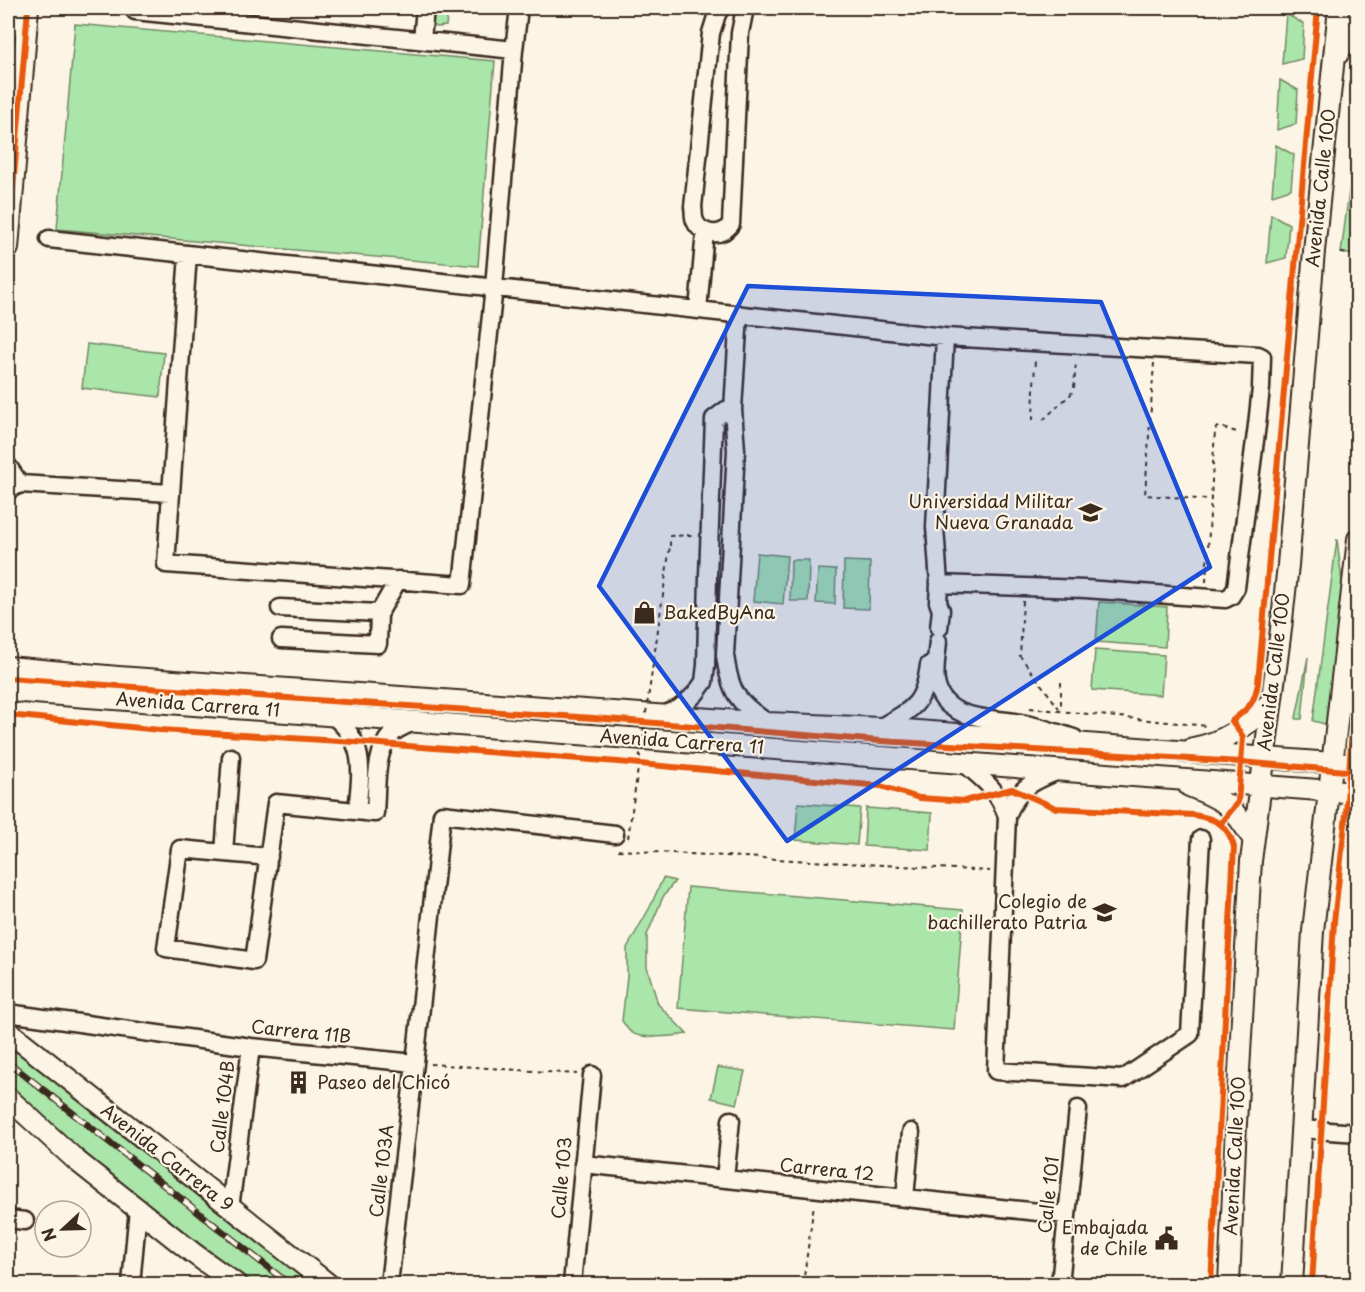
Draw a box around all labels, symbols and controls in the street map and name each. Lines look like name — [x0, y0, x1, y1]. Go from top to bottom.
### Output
street label: Avenida Calle 100 — [1298, 107, 1341, 268]
place label: Universidad Militar Nueva Granada — [908, 487, 1074, 535]
school or university icon: Universidad Militar Nueva Granada — [1078, 499, 1104, 525]
street label: Avenida Calle 100 — [1249, 591, 1296, 752]
place label: BakedByAna — [663, 598, 776, 625]
shop icon: BakedByAna — [632, 600, 658, 626]
street label: Avenida Carrera 11 — [115, 684, 281, 723]
street label: Avenida Carrera 11 — [599, 721, 765, 760]
place label: Colegio de bachillerato Patria — [928, 887, 1087, 935]
school or university icon: Colegio de bachillerato Patria — [1092, 899, 1118, 925]
street label: Carrera 11B — [250, 1012, 353, 1049]
street label: Calle 104B — [202, 1059, 241, 1155]
place label: Paseo del Chicó — [317, 1068, 450, 1095]
building icon: Paseo del Chicó — [286, 1070, 312, 1096]
street label: Avenida Calle 100 — [1216, 1076, 1251, 1236]
street label: Avenida Carrera 9 — [96, 1096, 240, 1217]
street label: Calle 103A — [361, 1123, 400, 1219]
street label: Calle 103 — [543, 1136, 578, 1220]
street label: Carrera 12 — [778, 1150, 876, 1187]
street label: Calle 101 — [1030, 1155, 1065, 1235]
north arrow — [33, 1199, 93, 1259]
place label: Embajada de Chile — [1062, 1213, 1149, 1261]
text: N — [35, 1225, 62, 1245]
public building icon: Embajada de Chile — [1153, 1225, 1179, 1251]

